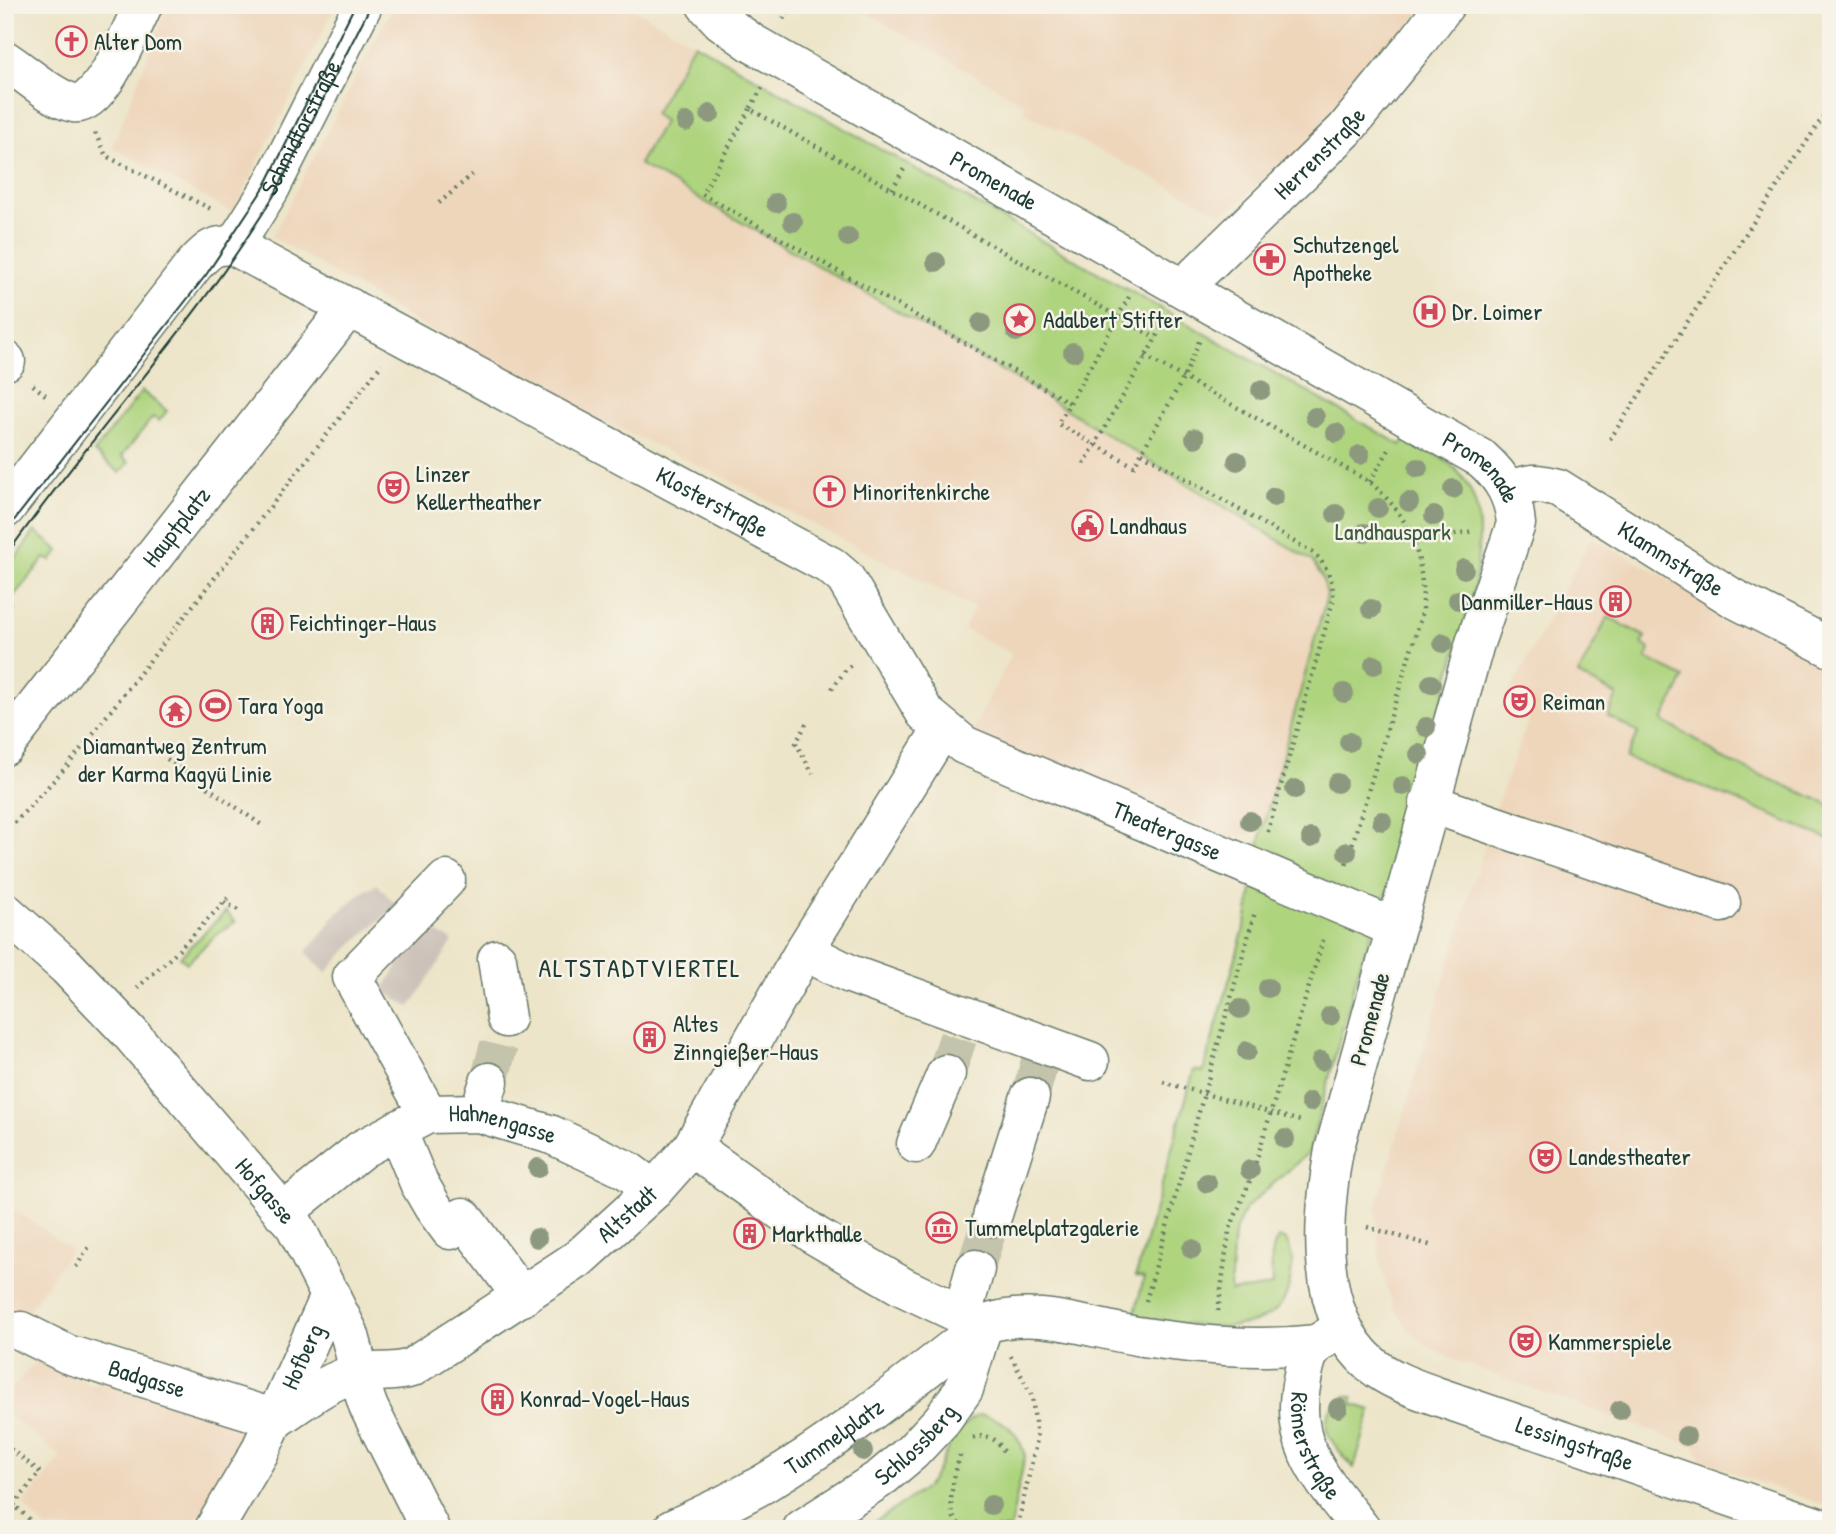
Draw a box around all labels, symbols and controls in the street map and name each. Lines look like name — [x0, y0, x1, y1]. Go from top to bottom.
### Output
church icon: Alter Dom — [54, 25, 88, 59]
place label: Alter Dom — [94, 25, 182, 57]
street label: Schmidtorstraße — [253, 54, 348, 200]
street label: Herrenstraße — [1266, 100, 1373, 206]
street label: Promenade — [945, 142, 1044, 218]
place label: Schutzengel Apotheke — [1293, 228, 1399, 288]
pharmacy icon: Schutzengel Apotheke — [1253, 242, 1287, 276]
hospital icon: Dr. Loimer — [1412, 295, 1446, 329]
place label: Dr. Loimer — [1452, 295, 1542, 327]
place icon: Adalbert Stifter — [1003, 303, 1037, 337]
place label: Adalbert Stifter — [1043, 303, 1183, 335]
street label: Promenade — [1437, 423, 1528, 507]
place label: Linzer Kellertheather — [416, 457, 542, 517]
street label: Klosterstraße — [651, 458, 775, 545]
theatre icon: Linzer Kellertheather — [376, 471, 410, 505]
church icon: Minoritenkirche — [813, 475, 847, 509]
place label: Minoritenkirche — [853, 475, 990, 507]
street label: Hauptplatz — [134, 480, 217, 573]
public building icon: Landhaus — [1070, 509, 1104, 543]
place label: Landhaus — [1110, 509, 1187, 541]
street label: Klammstraße — [1612, 513, 1731, 604]
park label: Landhauspark — [1335, 515, 1451, 547]
place label: Danmiller-Haus — [1461, 585, 1593, 617]
building icon: Danmiller-Haus — [1599, 585, 1633, 619]
building icon: Feichtinger-Haus — [250, 606, 284, 640]
place label: Feichtinger-Haus — [289, 606, 436, 638]
theatre icon: Reiman — [1503, 685, 1537, 719]
place label: Reiman — [1543, 685, 1605, 717]
sports icon: Tara Yoga — [198, 689, 232, 723]
place label: Tara Yoga — [238, 689, 323, 721]
temple icon: Diamantweg Zentrum der Karma Kagyü Linie — [158, 695, 192, 729]
place label: Diamantweg Zentrum der Karma Kagyü Linie — [78, 729, 272, 789]
street label: Theatergasse — [1108, 793, 1227, 868]
district label: ALTSTADTVIERTEL — [538, 950, 742, 985]
street label: Promenade — [1341, 968, 1397, 1069]
place label: Altes Zinngießer-Haus — [673, 1007, 819, 1067]
building icon: Altes Zinngießer-Haus — [633, 1021, 667, 1055]
street label: Hahnengasse — [448, 1096, 561, 1150]
theatre icon: Landestheater — [1529, 1140, 1563, 1174]
place label: Landestheater — [1569, 1140, 1691, 1172]
street label: Hofgasse — [228, 1150, 304, 1231]
street label: Altstadt — [590, 1177, 664, 1249]
museum icon: Tummelplatzgalerie — [925, 1211, 959, 1245]
place label: Tummelplatzgalerie — [965, 1211, 1140, 1243]
building icon: Markthalle — [732, 1217, 766, 1251]
place label: Markthalle — [772, 1217, 863, 1249]
street label: Hofberg — [273, 1318, 330, 1394]
theatre icon: Kammerspiele — [1508, 1325, 1542, 1359]
place label: Kammerspiele — [1548, 1325, 1672, 1357]
street label: Badgasse — [105, 1351, 190, 1405]
building icon: Konrad-Vogel-Haus — [480, 1382, 514, 1416]
place label: Konrad-Vogel-Haus — [520, 1382, 690, 1414]
street label: Tummelplatz — [778, 1390, 890, 1482]
street label: Römerstraße — [1284, 1391, 1349, 1506]
street label: Schlossberg — [867, 1397, 963, 1492]
street label: Lessingstraße — [1512, 1408, 1638, 1478]

